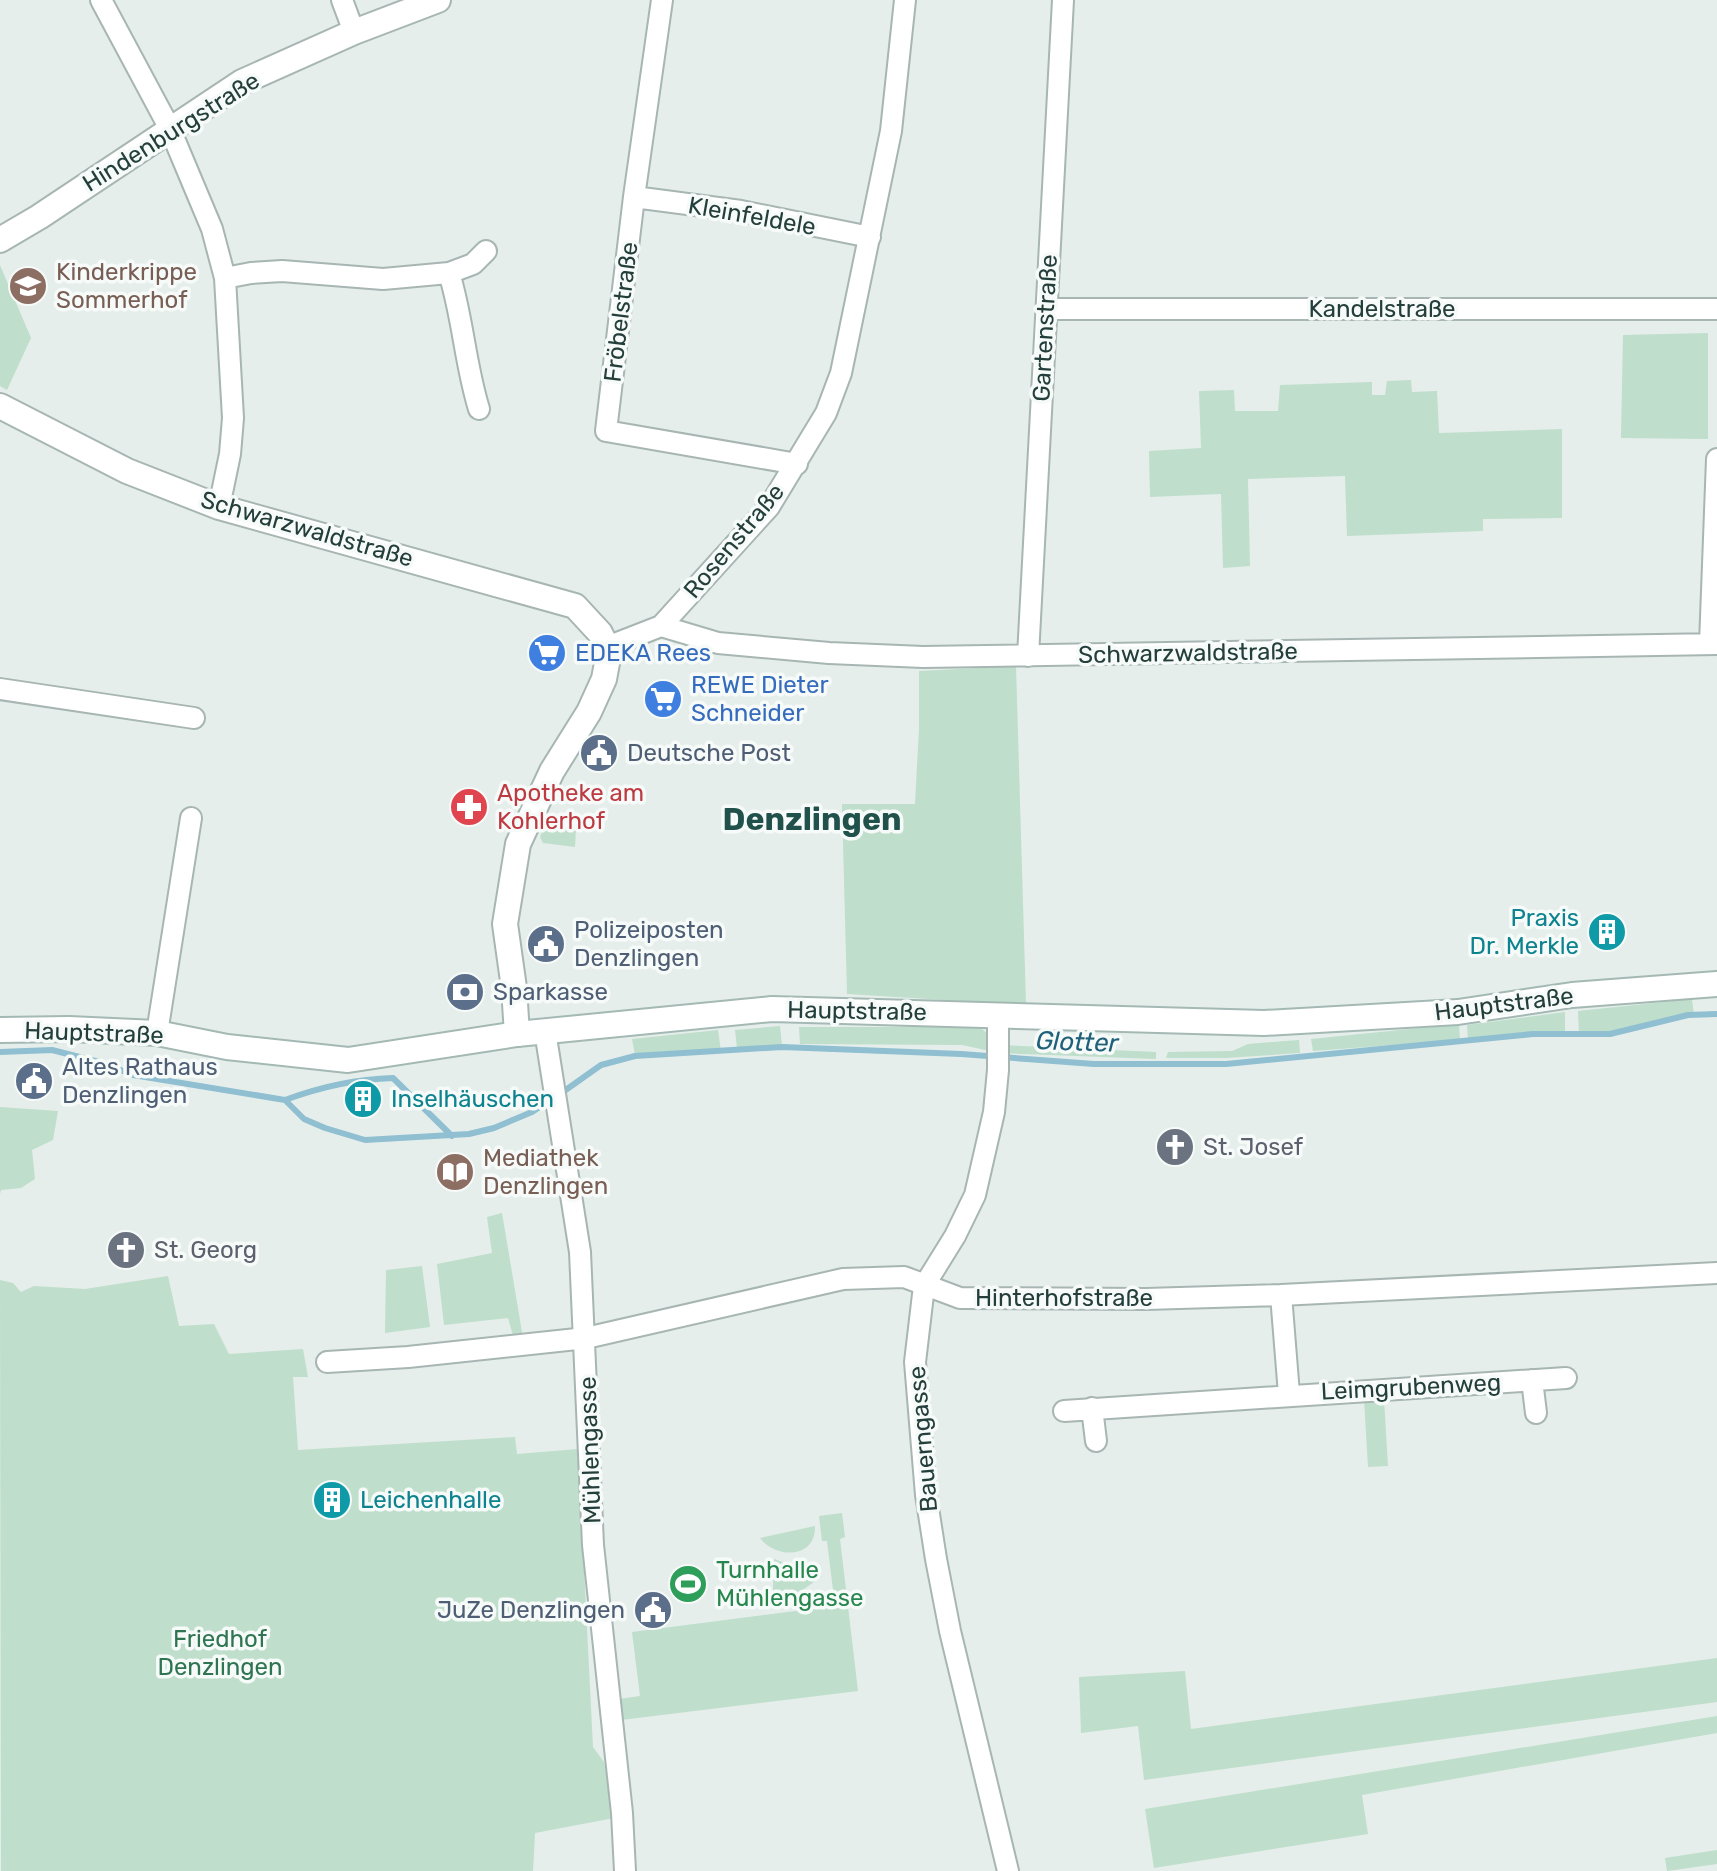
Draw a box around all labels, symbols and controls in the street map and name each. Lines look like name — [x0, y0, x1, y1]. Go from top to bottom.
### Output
street label: Hindenburgstraße — [77, 66, 265, 198]
street label: Kleinfeldele — [686, 191, 818, 241]
street label: Fröbelstraße — [598, 240, 644, 384]
street label: Gartenstraße — [1027, 254, 1063, 402]
place label: Kinderkrippe Sommerhof — [56, 258, 197, 314]
school or university icon: Kinderkrippe Sommerhof — [7, 265, 49, 307]
street label: Kandelstraße — [1309, 295, 1455, 323]
street label: Rosenstraße — [678, 478, 790, 604]
street label: Schwarzwaldstraße — [198, 485, 416, 573]
supermarket icon: EDEKA Rees — [526, 632, 568, 674]
street label: Schwarzwaldstraße — [1078, 637, 1298, 669]
place label: EDEKA Rees — [575, 639, 711, 667]
place label: REWE Dieter Schneider — [691, 671, 829, 727]
supermarket icon: REWE Dieter Schneider — [642, 678, 684, 720]
public building icon: Deutsche Post — [578, 732, 620, 774]
place label: Deutsche Post — [627, 739, 791, 767]
place label: Apotheke am Kohlerhof — [497, 779, 644, 835]
pharmacy icon: Apotheke am Kohlerhof — [448, 786, 490, 828]
district label: Denzlingen — [723, 800, 901, 838]
place label: Praxis Dr. Merkle — [1469, 904, 1579, 960]
building icon: Praxis Dr. Merkle — [1586, 911, 1628, 953]
place label: Polizeiposten Denzlingen — [574, 916, 724, 972]
public building icon: Polizeiposten Denzlingen — [525, 923, 567, 965]
bank icon: Sparkasse — [444, 971, 486, 1013]
place label: Sparkasse — [493, 978, 608, 1006]
street label: Hauptstraße — [1433, 982, 1575, 1026]
street label: Hauptstraße — [787, 996, 927, 1026]
street label: Hauptstraße — [24, 1017, 164, 1049]
water label: Glotter — [1035, 1025, 1120, 1059]
place label: Altes Rathaus Denzlingen — [62, 1053, 218, 1109]
public building icon: Altes Rathaus Denzlingen — [13, 1060, 55, 1102]
building icon: Inselhäuschen — [342, 1078, 384, 1120]
place label: Inselhäuschen — [391, 1085, 554, 1113]
church icon: St. Josef — [1154, 1126, 1196, 1168]
place label: St. Josef — [1203, 1133, 1304, 1161]
place label: Mediathek Denzlingen — [483, 1144, 608, 1200]
library icon: Mediathek Denzlingen — [434, 1151, 476, 1193]
church icon: St. Georg — [105, 1229, 147, 1271]
place label: St. Georg — [154, 1236, 257, 1264]
street label: Hinterhofstraße — [975, 1284, 1153, 1312]
street label: Bauerngasse — [903, 1365, 943, 1513]
street label: Leimgrubenweg — [1320, 1368, 1502, 1406]
street label: Mühlengasse — [573, 1376, 607, 1524]
building icon: Leichenhalle — [311, 1479, 353, 1521]
place label: Leichenhalle — [360, 1486, 501, 1514]
place label: Turnhalle Mühlengasse — [716, 1556, 863, 1612]
sports icon: Turnhalle Mühlengasse — [667, 1563, 709, 1605]
public building icon: JuZe Denzlingen — [632, 1589, 674, 1631]
place label: JuZe Denzlingen — [437, 1596, 625, 1624]
park label: Friedhof Denzlingen — [157, 1625, 283, 1681]

